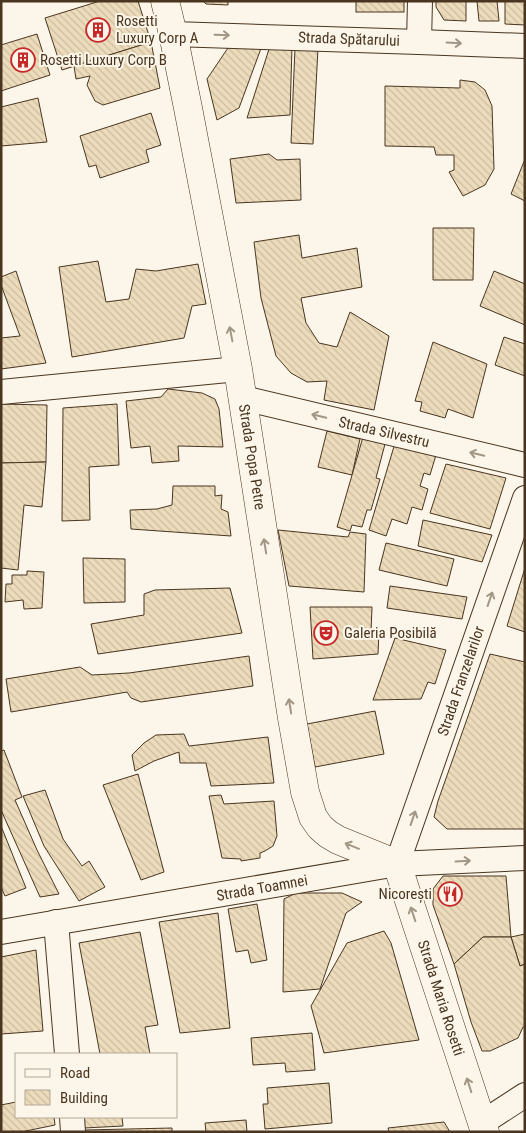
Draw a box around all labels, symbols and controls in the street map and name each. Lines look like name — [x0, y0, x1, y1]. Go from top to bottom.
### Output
place label: Rosetti Luxury Corp A — [116, 12, 199, 47]
building icon: Rosetti Luxury Corp A — [85, 17, 111, 43]
street label: Strada Spătarului — [298, 28, 400, 50]
one-way arrow — [214, 30, 230, 40]
one-way arrow — [446, 39, 462, 48]
building icon: Rosetti Luxury Corp B — [10, 47, 36, 73]
place label: Rosetti Luxury Corp B — [40, 51, 167, 69]
one-way arrow — [226, 326, 235, 342]
street label: Strada Popa Petre — [235, 403, 269, 511]
one-way arrow — [312, 411, 328, 420]
street label: Strada Silvestru — [337, 413, 431, 451]
one-way arrow — [470, 449, 486, 458]
one-way arrow — [260, 538, 270, 554]
one-way arrow — [486, 591, 495, 607]
theatre icon: Galeria Posibilă — [313, 620, 339, 646]
street label: Strada Franzelarilor — [434, 623, 488, 738]
place label: Galeria Posibilă — [344, 624, 437, 642]
one-way arrow — [285, 699, 295, 715]
one-way arrow — [409, 811, 418, 827]
one-way arrow — [345, 840, 360, 850]
one-way arrow — [455, 857, 471, 866]
street label: Strada Toamnei — [215, 871, 309, 905]
restaurant icon: Nicorești — [437, 881, 463, 907]
place label: Nicorești — [379, 885, 432, 903]
one-way arrow — [408, 907, 418, 923]
street label: Strada Maria Rosetti — [414, 938, 468, 1058]
legend — [15, 1053, 178, 1118]
text: Road — [60, 1064, 90, 1082]
one-way arrow — [464, 1078, 474, 1094]
text: Building — [60, 1089, 108, 1107]

